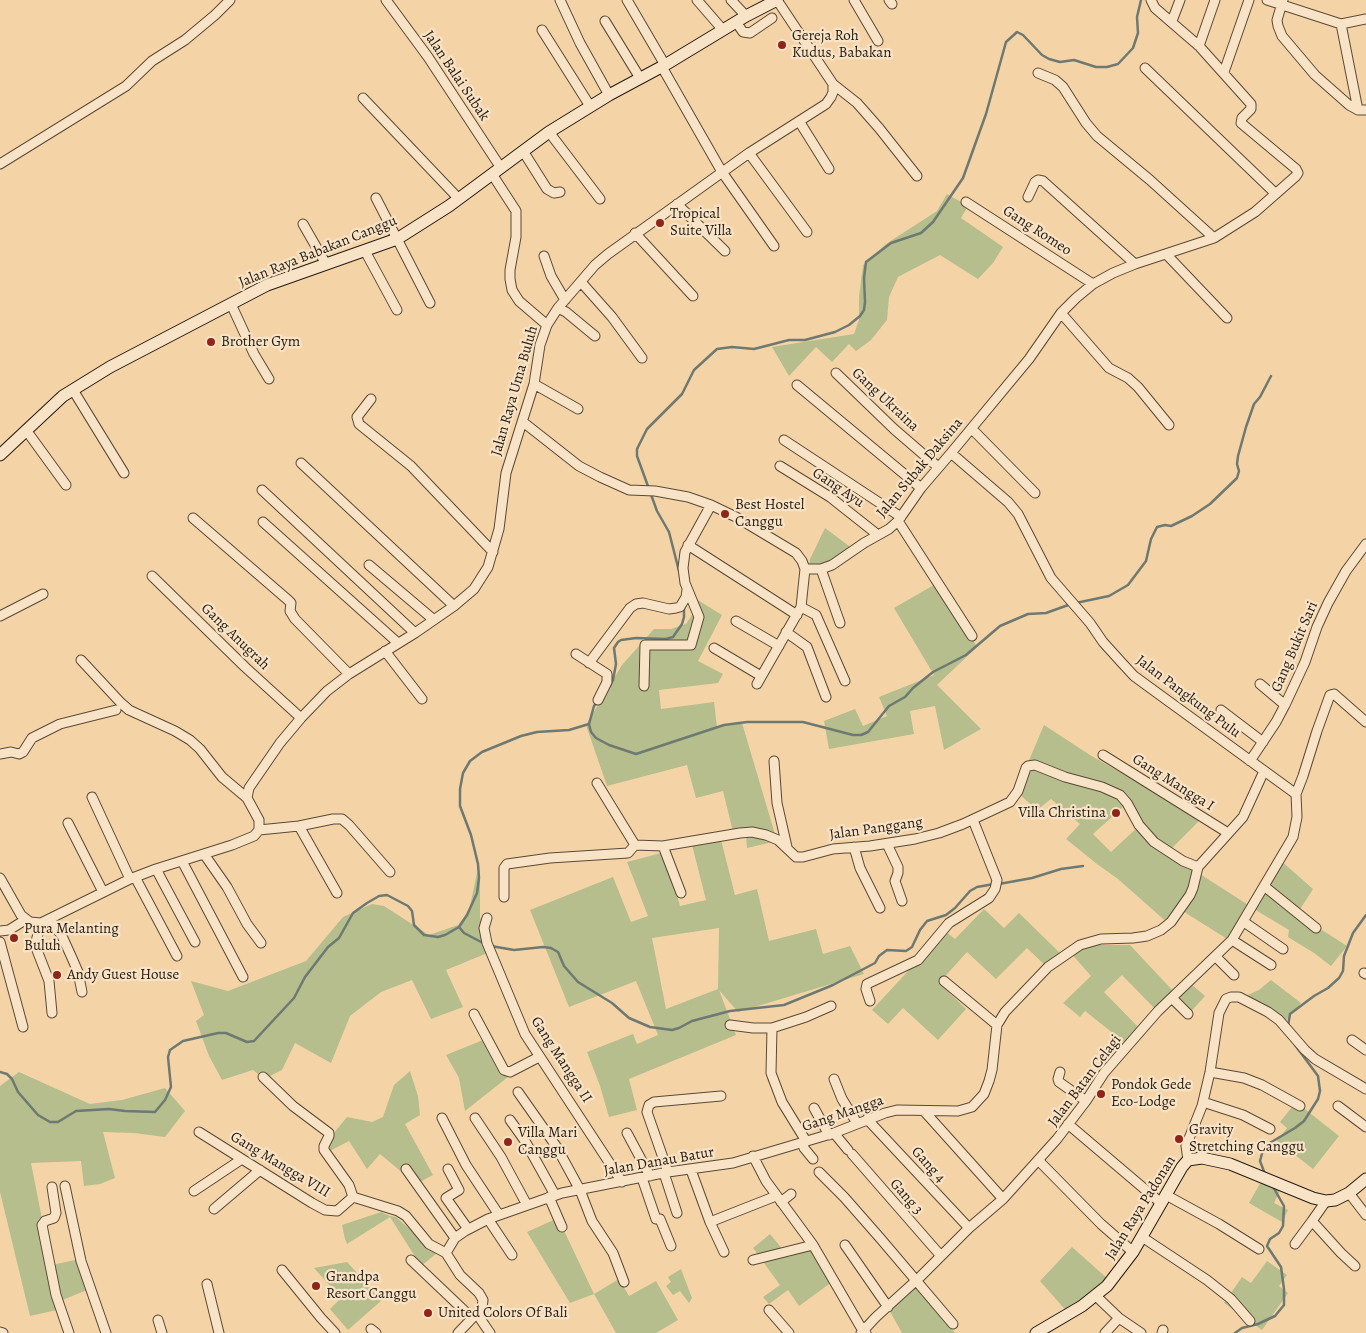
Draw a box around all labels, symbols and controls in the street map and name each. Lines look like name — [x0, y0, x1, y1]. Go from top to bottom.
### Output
street label: Jalan Balai Subak — [419, 27, 493, 125]
place label: Gereja Roh Kudus, Babakan — [792, 27, 891, 62]
marker: Gereja Roh Kudus, Babakan — [776, 39, 788, 51]
street label: Gang Romeo — [999, 202, 1075, 260]
place label: Tropical Suite Villa — [670, 205, 732, 240]
street label: Jalan Raya Babakan Canggu — [236, 212, 400, 292]
marker: Tropical Suite Villa — [654, 217, 666, 229]
street label: Jalan Raya Uma Buluh — [488, 324, 542, 458]
place label: Brother Gym — [221, 333, 300, 351]
marker: Brother Gym — [205, 336, 217, 348]
street label: Gang Ukraina — [848, 364, 922, 436]
street label: Jalan Subak Daksina — [873, 414, 967, 522]
street label: Gang Ayu — [809, 464, 867, 512]
place label: Best Hostel Canggu — [735, 496, 804, 531]
marker: Best Hostel Canggu — [719, 508, 731, 520]
street label: Gang Bukit Sari — [1268, 599, 1322, 695]
street label: Gang Anugrah — [197, 600, 273, 674]
street label: Jalan Pangkung Pulu — [1132, 652, 1244, 742]
street label: Gang Mangga I — [1129, 751, 1217, 815]
place label: Villa Christina — [1018, 804, 1106, 822]
marker: Villa Christina — [1110, 807, 1122, 819]
street label: Jalan Panggang — [828, 814, 924, 844]
place label: Pura Melanting Buluh — [24, 920, 119, 955]
marker: Pura Melanting Buluh — [8, 932, 20, 944]
place label: Andy Guest House — [67, 966, 179, 984]
marker: Andy Guest House — [51, 969, 63, 981]
street label: Gang Mangga II — [527, 1014, 595, 1106]
street label: Jalan Batan Celagi — [1045, 1031, 1125, 1131]
place label: Pondok Gede Eco-Lodge — [1111, 1076, 1191, 1111]
marker: Pondok Gede Eco-Lodge — [1095, 1088, 1107, 1100]
street label: Gang Mangga — [800, 1092, 886, 1136]
place label: Gravity Stretching Canggu — [1189, 1121, 1304, 1156]
place label: Villa Mari Canggu — [518, 1124, 578, 1159]
street label: Gang Mangga VIII — [227, 1128, 333, 1202]
marker: Gravity Stretching Canggu — [1173, 1133, 1185, 1145]
marker: Villa Mari Canggu — [502, 1136, 514, 1148]
street label: Jalan Danau Batur — [602, 1143, 716, 1181]
street label: Gang 4 — [907, 1143, 949, 1187]
street label: Jalan Raya Padonan — [1102, 1153, 1180, 1263]
street label: Gang 3 — [885, 1175, 927, 1219]
place label: Grandpa Resort Canggu — [326, 1268, 416, 1303]
marker: Grandpa Resort Canggu — [310, 1280, 322, 1292]
place label: United Colors Of Bali — [438, 1304, 568, 1322]
marker: United Colors Of Bali — [422, 1307, 434, 1319]

